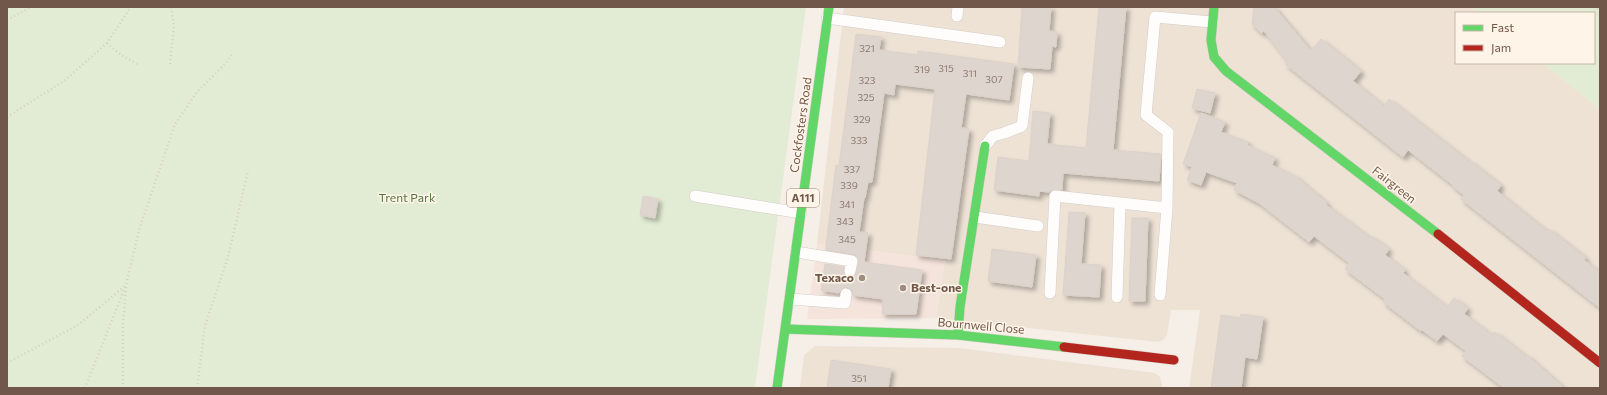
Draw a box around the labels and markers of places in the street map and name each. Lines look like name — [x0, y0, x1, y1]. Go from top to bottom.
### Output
place label: Texaco — [815, 270, 854, 284]
marker: Texaco — [857, 273, 867, 283]
place label: Best-one — [911, 280, 961, 294]
marker: Best-one — [898, 283, 908, 293]

